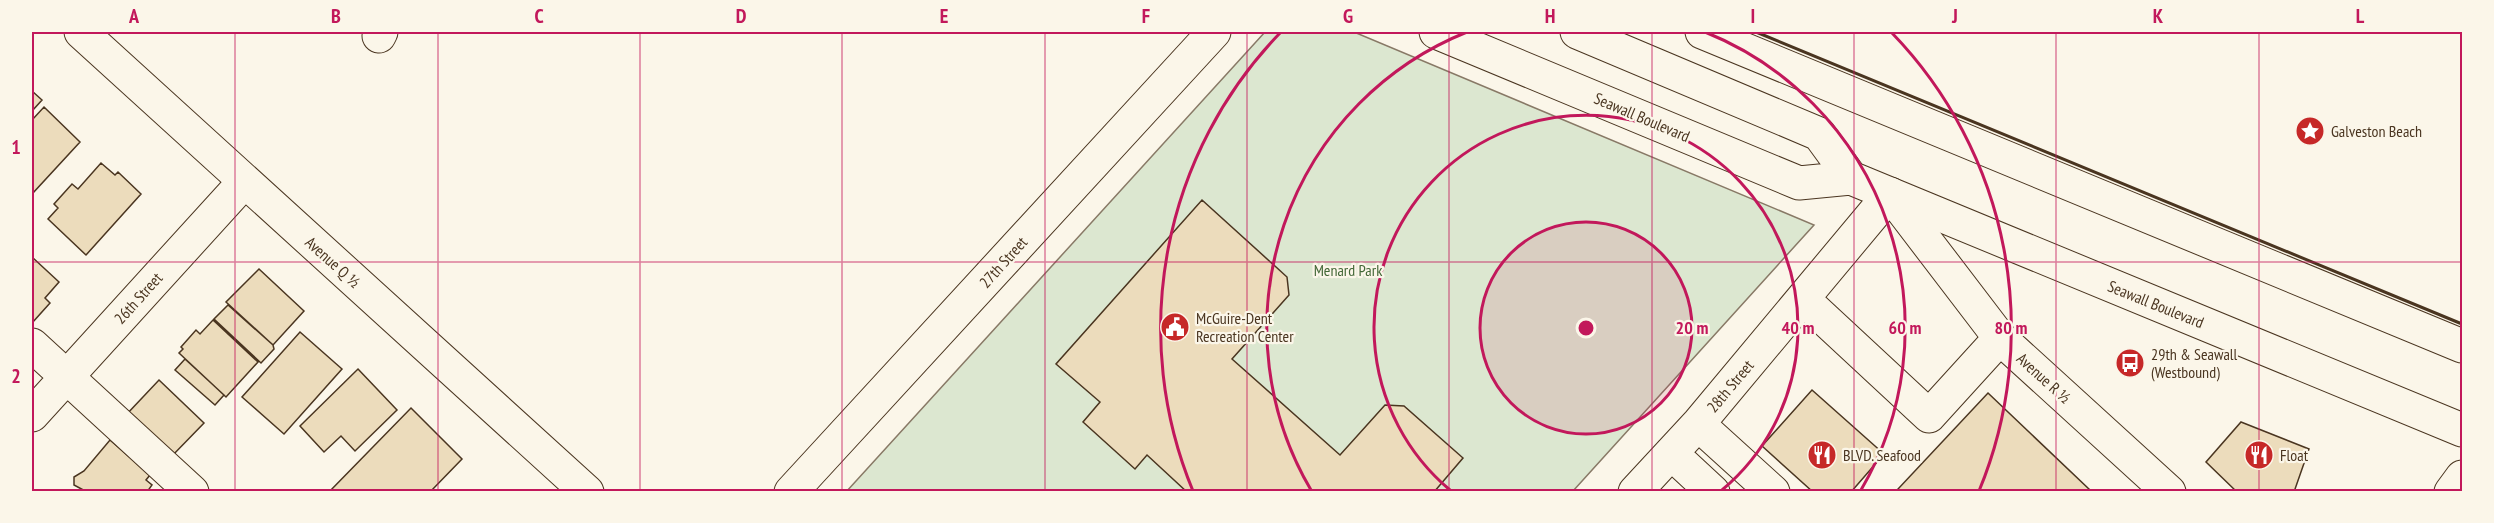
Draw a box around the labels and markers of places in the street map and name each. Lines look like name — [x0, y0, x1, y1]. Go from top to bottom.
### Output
place icon: Galveston Beach — [2294, 115, 2326, 147]
place label: Galveston Beach — [2331, 121, 2422, 141]
place label: McGuire-Dent Recreation Center — [1196, 308, 1294, 346]
public building icon: McGuire-Dent Recreation Center — [1159, 311, 1191, 343]
centre of rings — [1576, 318, 1596, 338]
place label: 29th & Seawall (Westbound) — [2151, 344, 2238, 382]
bus stop icon: 29th & Seawall (Westbound) — [2114, 347, 2146, 379]
restaurant icon: BLVD. Seafood — [1806, 439, 1838, 471]
restaurant icon: Float — [2243, 439, 2275, 471]
place label: BLVD. Seafood — [1843, 445, 1921, 465]
place label: Float — [2280, 445, 2309, 465]

